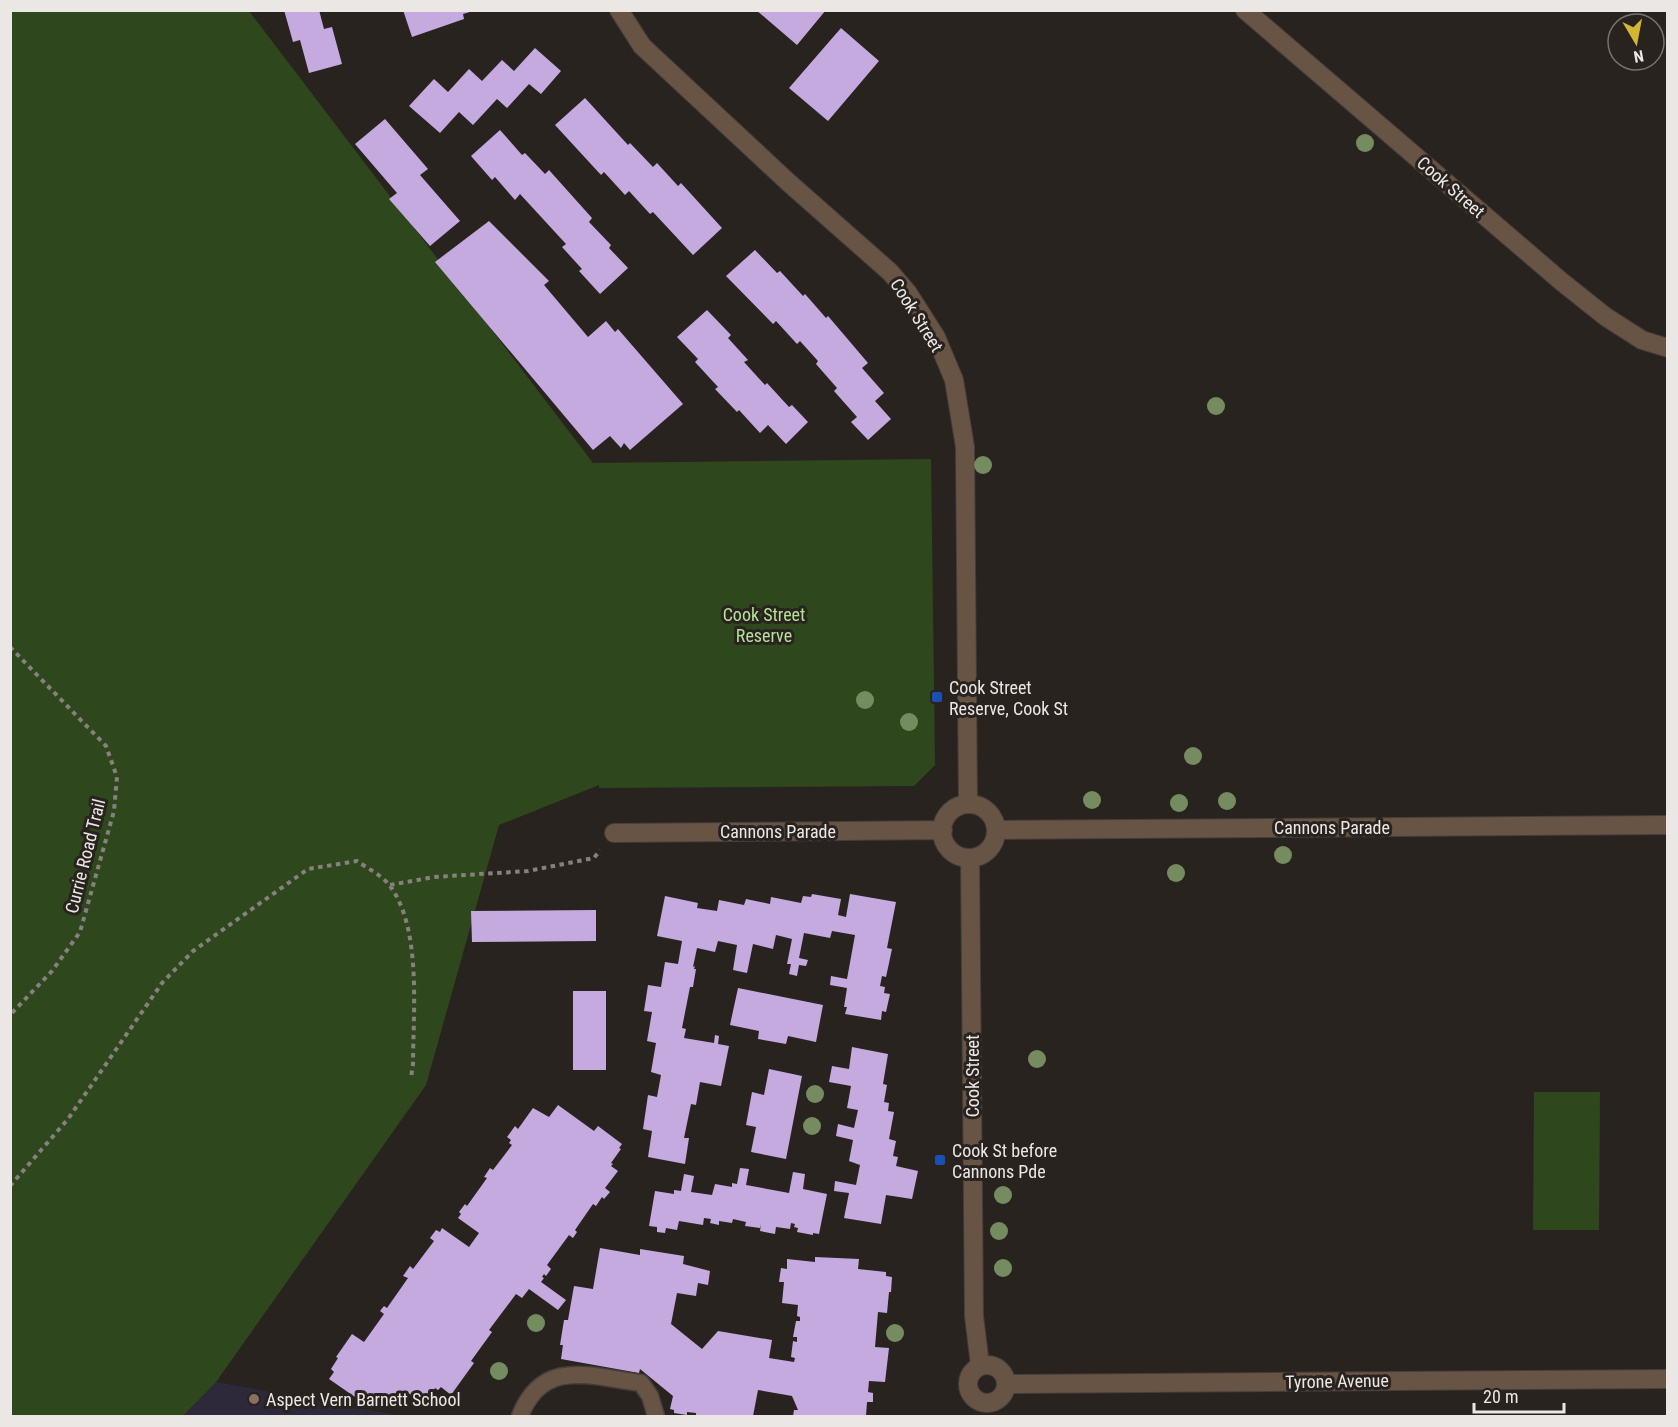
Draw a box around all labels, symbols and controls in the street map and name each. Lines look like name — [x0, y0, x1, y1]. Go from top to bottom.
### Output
north arrow — [1606, 12, 1666, 72]
text: N — [1632, 46, 1645, 66]
street label: Cook Street — [1413, 152, 1489, 222]
street label: Cook Street — [886, 274, 948, 356]
park label: Cook Street Reserve — [723, 604, 805, 646]
place label: Cook Street Reserve, Cook St — [949, 677, 1068, 719]
marker: Cook Street Reserve, Cook St — [930, 690, 944, 704]
street label: Currie Road Trail — [61, 797, 109, 915]
street label: Cannons Parade — [1274, 817, 1390, 838]
street label: Cannons Parade — [720, 821, 836, 842]
street label: Cook Street — [962, 1035, 983, 1117]
place label: Cook St before Cannons Pde — [952, 1140, 1057, 1182]
marker: Cook St before Cannons Pde — [933, 1153, 947, 1167]
street label: Tyrone Avenue — [1285, 1370, 1389, 1392]
scale bar — [1474, 1376, 1564, 1414]
text: 20 m — [1483, 1386, 1518, 1407]
place label: Aspect Vern Barnett School — [266, 1389, 461, 1410]
marker: Aspect Vern Barnett School — [247, 1392, 261, 1406]

